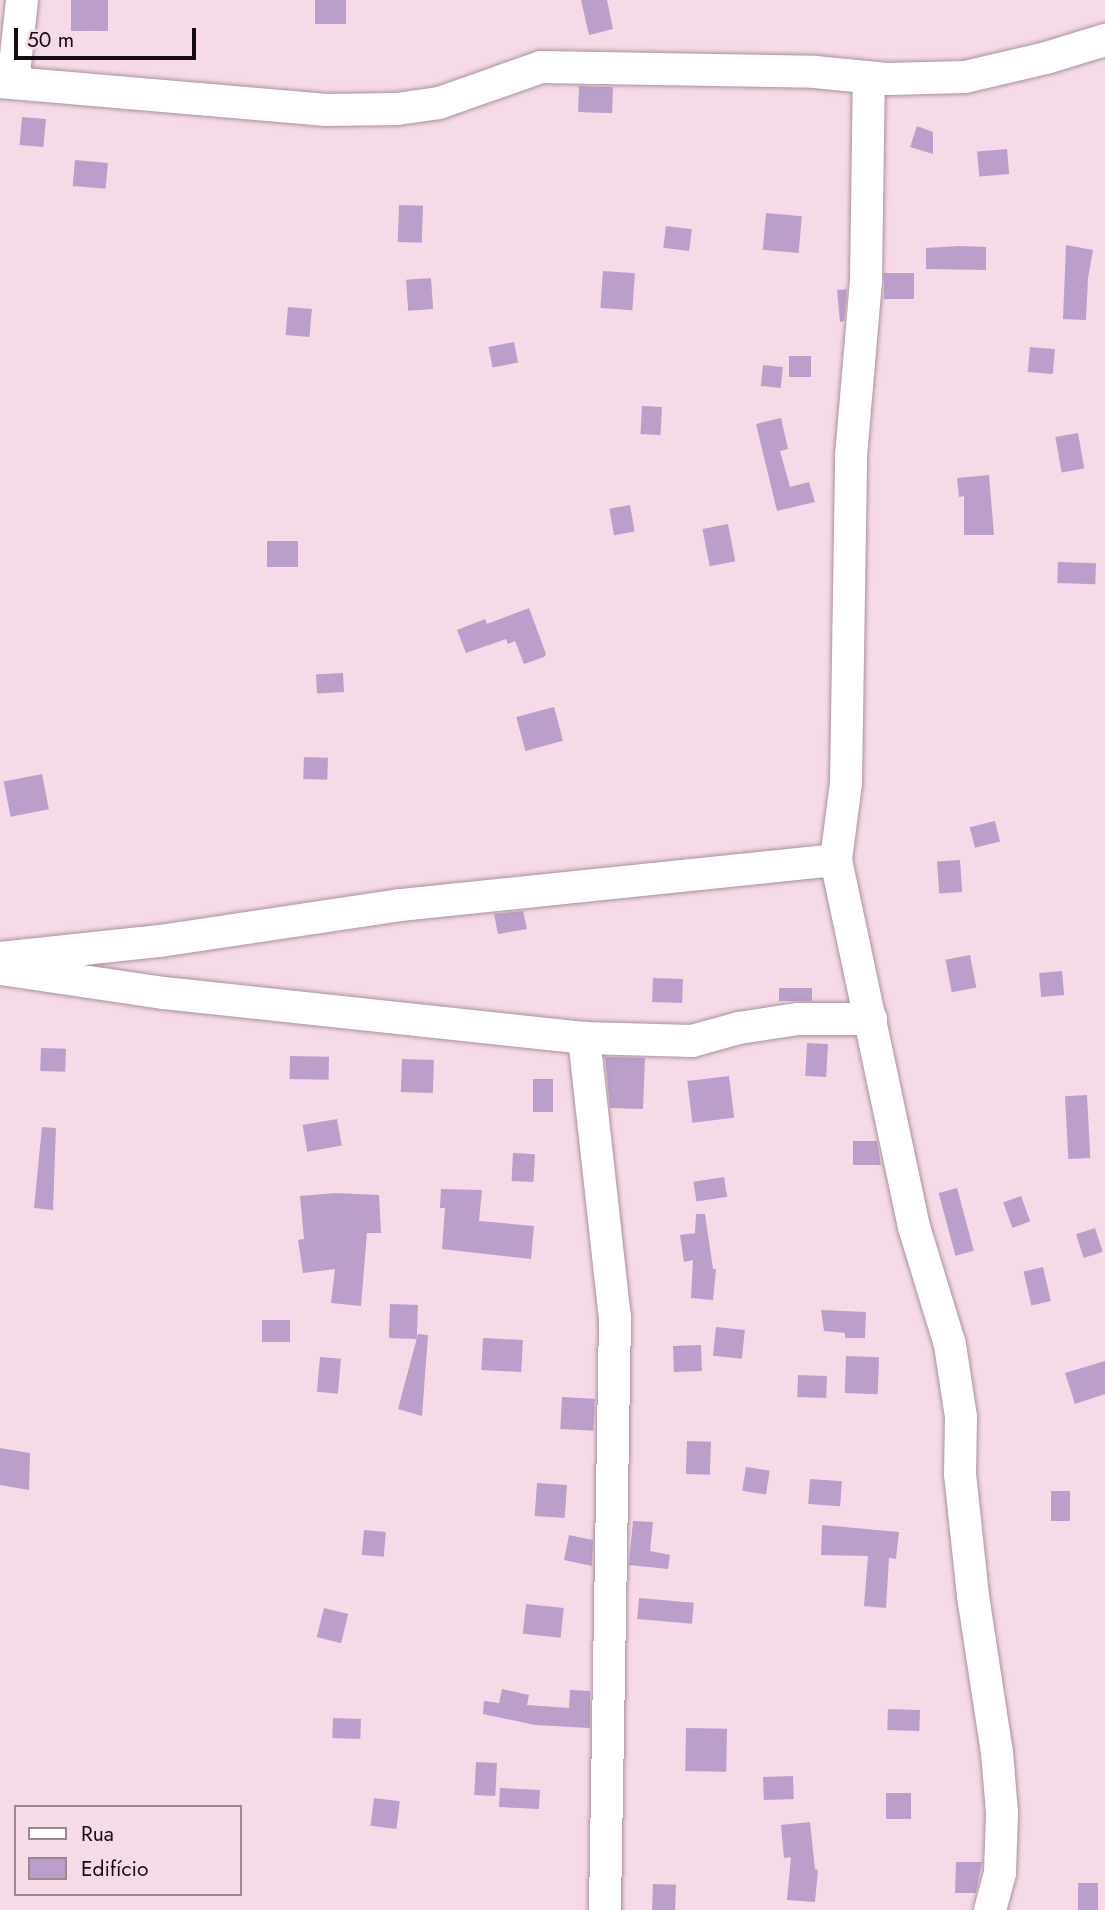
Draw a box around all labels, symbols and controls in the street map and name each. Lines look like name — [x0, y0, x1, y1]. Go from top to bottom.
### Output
scale bar — [18, 14, 200, 58]
text: 50 m — [27, 25, 74, 55]
legend — [14, 1805, 242, 1896]
text: Rua — [81, 1819, 114, 1849]
text: Edifício — [81, 1854, 148, 1884]

